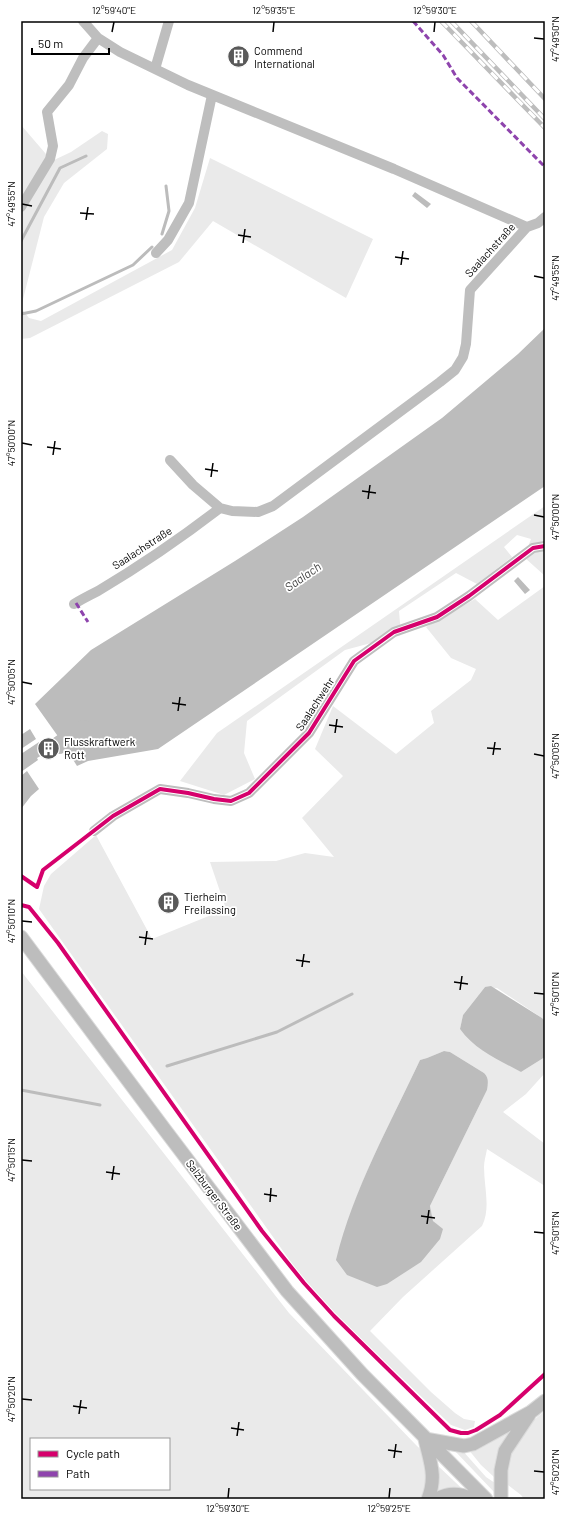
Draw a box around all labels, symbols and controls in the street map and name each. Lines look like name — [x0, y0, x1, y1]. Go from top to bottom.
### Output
text: 12°59'40"E — [92, 4, 136, 16]
text: 12°59'35"E — [252, 4, 296, 16]
text: 12°59'30"E — [413, 4, 457, 16]
text: 47°49'50"N — [549, 16, 561, 62]
scale bar — [32, 30, 109, 56]
text: 50 m — [38, 36, 63, 50]
building icon: Commend International — [225, 44, 251, 70]
place label: Commend International — [254, 44, 315, 70]
text: 47°49'55"N — [5, 181, 17, 227]
street label: Saalachstraße — [462, 220, 517, 279]
text: 47°49'55"N — [549, 255, 561, 301]
text: 47°50'00"N — [5, 420, 17, 466]
text: 47°50'00"N — [549, 494, 561, 540]
street label: Saalachstraße — [110, 523, 174, 572]
water label: Saalach — [282, 559, 323, 594]
text: 47°50'05"N — [5, 659, 17, 705]
street label: Saalachwehr — [293, 675, 337, 733]
text: 47°50'05"N — [549, 733, 561, 779]
building icon: Flusskraftwerk Rott — [36, 735, 62, 761]
place label: Flusskraftwerk Rott — [64, 735, 136, 761]
building icon: Tierheim Freilassing — [156, 890, 182, 916]
place label: Tierheim Freilassing — [184, 890, 236, 916]
text: 47°50'10"N — [5, 899, 17, 943]
text: 47°50'10"N — [549, 972, 561, 1016]
text: 47°50'15"N — [5, 1138, 17, 1182]
street label: Salzburger Straße — [184, 1157, 245, 1233]
text: 47°50'15"N — [549, 1211, 561, 1255]
text: 47°50'20"N — [5, 1376, 17, 1422]
legend — [30, 1438, 170, 1490]
text: Cycle path — [66, 1446, 120, 1460]
text: 47°50'20"N — [549, 1449, 561, 1495]
text: Path — [66, 1466, 90, 1480]
text: 12°59'30"E — [206, 1502, 250, 1514]
text: 12°59'25"E — [367, 1502, 411, 1514]

